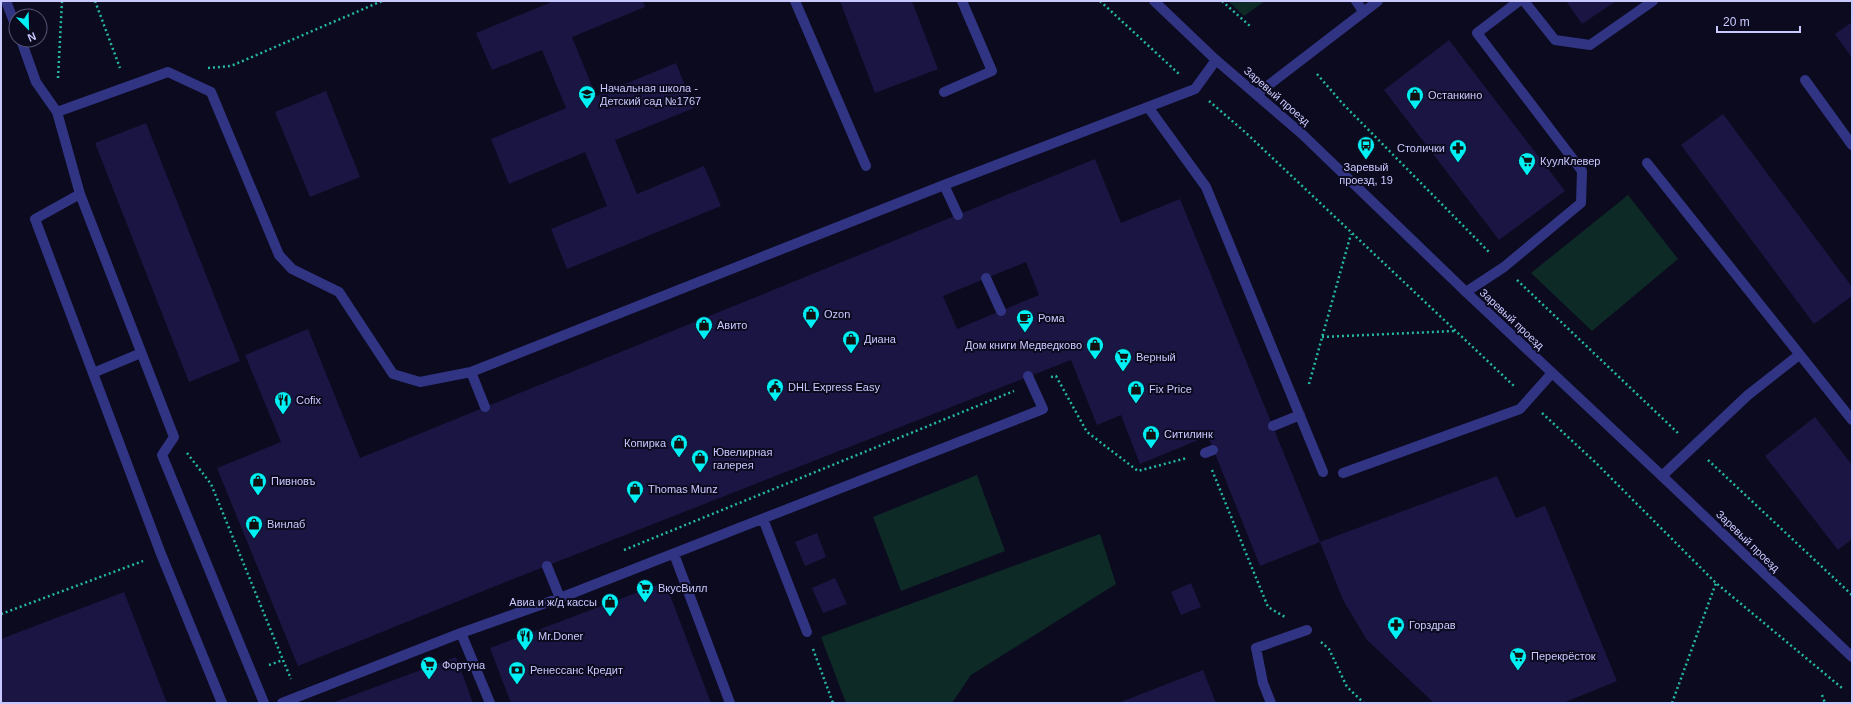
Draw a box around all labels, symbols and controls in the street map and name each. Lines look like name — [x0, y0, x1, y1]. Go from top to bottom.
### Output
north arrow — [8, 8, 48, 48]
scale bar — [1717, 8, 1800, 34]
text: 20 m — [1723, 15, 1750, 29]
text: N — [26, 30, 38, 44]
street label: Заревый проезд — [1242, 64, 1313, 128]
place label: Начальная школа - Детский сад №1767 — [600, 82, 701, 107]
school or university icon: Начальная школа - Детский сад №1767 — [577, 84, 597, 109]
shop icon: Останкино — [1405, 85, 1425, 110]
place label: Останкино — [1428, 89, 1482, 101]
bus stop icon: Заревый проезд, 19 — [1356, 135, 1376, 160]
pharmacy icon: Столички — [1448, 138, 1468, 163]
place label: Столички — [1397, 142, 1445, 154]
supermarket icon: КуулКлевер — [1517, 151, 1537, 176]
place label: КуулКлевер — [1540, 155, 1600, 167]
place label: Заревый проезд, 19 — [1339, 161, 1393, 186]
street label: Заревый проезд — [1477, 286, 1547, 352]
shop icon: Ozon — [801, 304, 821, 329]
place label: Ozon — [824, 308, 850, 320]
cafe icon: Рома — [1015, 308, 1035, 333]
place label: Рома — [1038, 312, 1066, 324]
shop icon: Авито — [694, 315, 714, 340]
place label: Авито — [717, 319, 747, 331]
shop icon: Диана — [841, 329, 861, 354]
place label: Диана — [864, 333, 897, 345]
shop icon: Дом книги Медведково — [1085, 335, 1105, 360]
place label: Дом книги Медведково — [965, 339, 1082, 351]
supermarket icon: Верный — [1113, 347, 1133, 372]
place label: Верный — [1136, 351, 1176, 363]
public building icon: DHL Express Easy — [765, 377, 785, 402]
shop icon: Fix Price — [1126, 379, 1146, 404]
place label: DHL Express Easy — [788, 381, 880, 393]
place label: Fix Price — [1149, 383, 1192, 395]
restaurant icon: Cofix — [273, 390, 293, 415]
place label: Cofix — [296, 394, 322, 406]
shop icon: Ситилинк — [1141, 424, 1161, 449]
place label: Ситилинк — [1164, 428, 1213, 440]
shop icon: Копирка — [669, 433, 689, 458]
place label: Копирка — [624, 437, 667, 449]
place label: Ювелирная галерея — [713, 446, 772, 471]
shop icon: Ювелирная галерея — [690, 448, 710, 473]
shop icon: Пивновъ — [248, 471, 268, 496]
place label: Пивновъ — [271, 475, 316, 487]
shop icon: Thomas Munz — [625, 479, 645, 504]
place label: Thomas Munz — [648, 483, 718, 495]
street label: Заревый проезд — [1714, 508, 1783, 575]
shop icon: Винлаб — [244, 514, 264, 539]
place label: Винлаб — [267, 518, 305, 530]
supermarket icon: ВкусВилл — [635, 578, 655, 603]
place label: ВкусВилл — [658, 582, 707, 594]
shop icon: Авиа и ж/д кассы — [600, 592, 620, 617]
place label: Авиа и ж/д кассы — [509, 596, 597, 608]
pharmacy icon: Горздрав — [1386, 615, 1406, 640]
place label: Горздрав — [1409, 619, 1456, 631]
restaurant icon: Mr.Doner — [515, 626, 535, 651]
place label: Mr.Doner — [538, 630, 584, 642]
supermarket icon: Перекрёсток — [1508, 646, 1528, 671]
place label: Перекрёсток — [1531, 650, 1596, 662]
supermarket icon: Фортуна — [419, 655, 439, 680]
place label: Фортуна — [442, 659, 486, 671]
bank icon: Ренессанс Кредит — [507, 660, 527, 685]
place label: Ренессанс Кредит — [530, 664, 623, 676]

